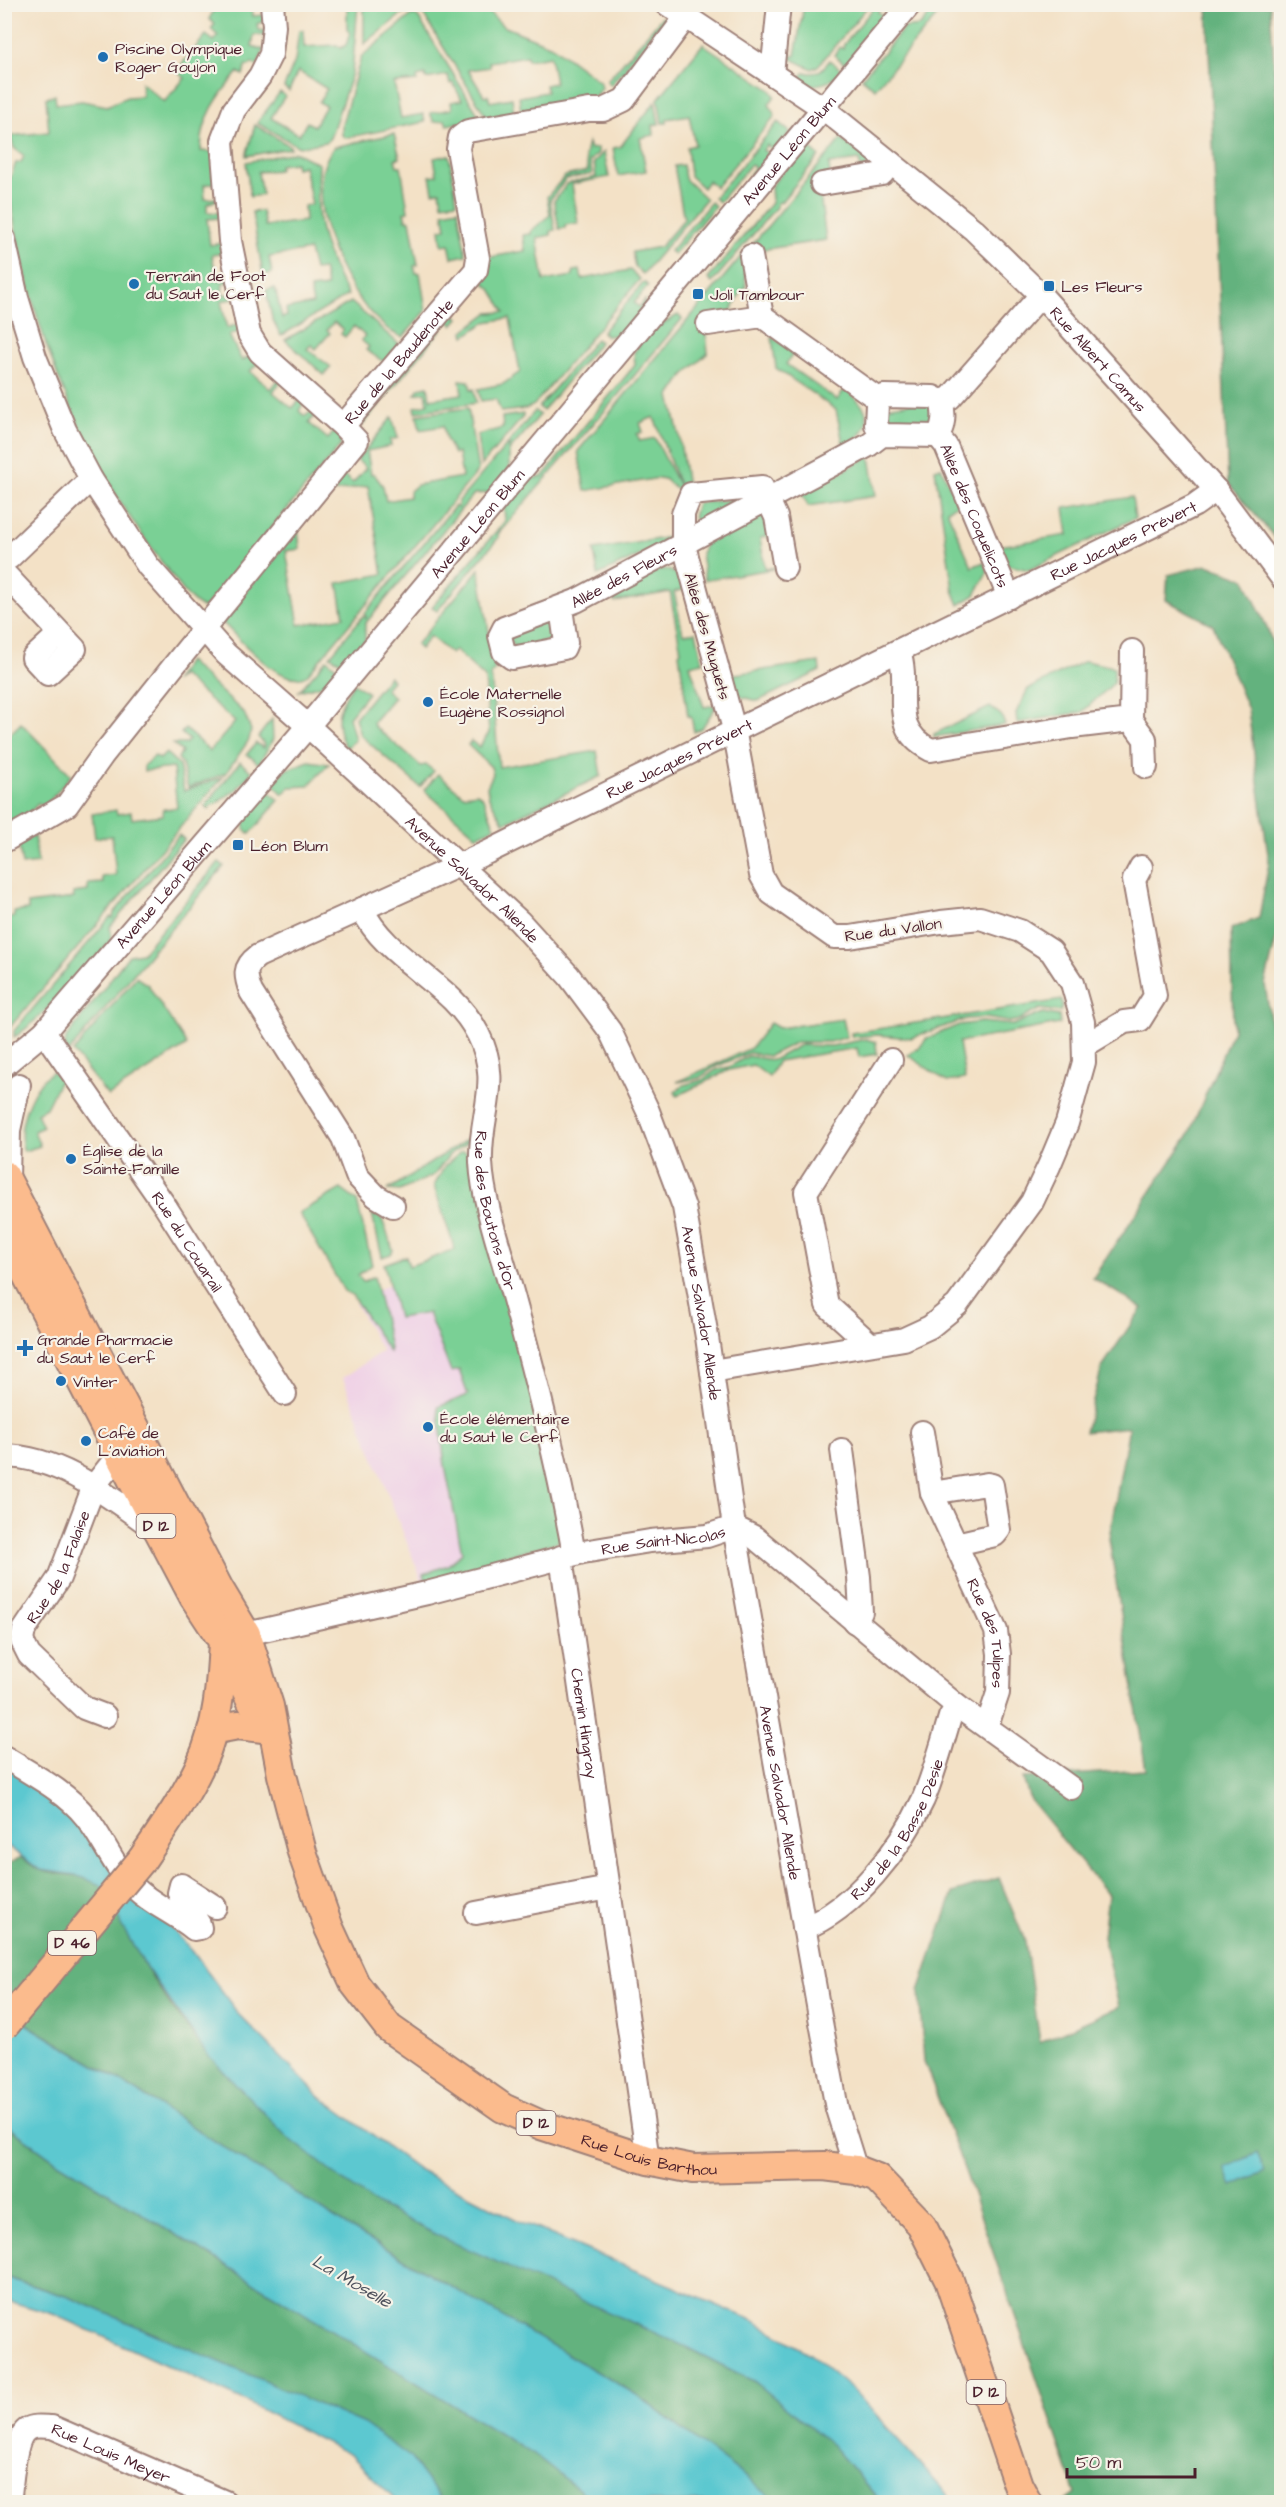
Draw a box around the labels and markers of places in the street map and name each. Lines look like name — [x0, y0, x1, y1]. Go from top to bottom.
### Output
place label: Piscine Olympique Roger Goujon — [115, 38, 242, 79]
marker: Piscine Olympique Roger Goujon — [96, 50, 110, 64]
place label: Terrain de Foot du Saut le Cerf — [146, 265, 267, 305]
place label: Les Fleurs — [1061, 276, 1142, 298]
marker: Terrain de Foot du Saut le Cerf — [127, 277, 141, 291]
marker: Les Fleurs — [1042, 279, 1056, 293]
place label: Joli Tambour — [710, 284, 804, 306]
marker: Joli Tambour — [691, 287, 705, 301]
place label: École Maternelle Eugène Rossignol — [440, 683, 564, 724]
marker: École Maternelle Eugène Rossignol — [421, 695, 435, 709]
place label: Léon Blum — [250, 835, 328, 857]
marker: Léon Blum — [231, 838, 245, 852]
place label: Église de la Sainte-Famille — [83, 1140, 180, 1180]
marker: Église de la Sainte-Famille — [64, 1152, 78, 1166]
place label: Grande Pharmacie du Saut le Cerf — [37, 1329, 174, 1369]
marker: Grande Pharmacie du Saut le Cerf — [18, 1341, 32, 1355]
place label: Vinter — [73, 1371, 118, 1393]
marker: Vinter — [54, 1374, 68, 1388]
place label: École élémentaire du Saut le Cerf — [440, 1408, 570, 1448]
marker: École élémentaire du Saut le Cerf — [421, 1420, 435, 1434]
place label: Café de L'aviation — [98, 1422, 165, 1462]
marker: Café de L'aviation — [79, 1434, 93, 1448]

